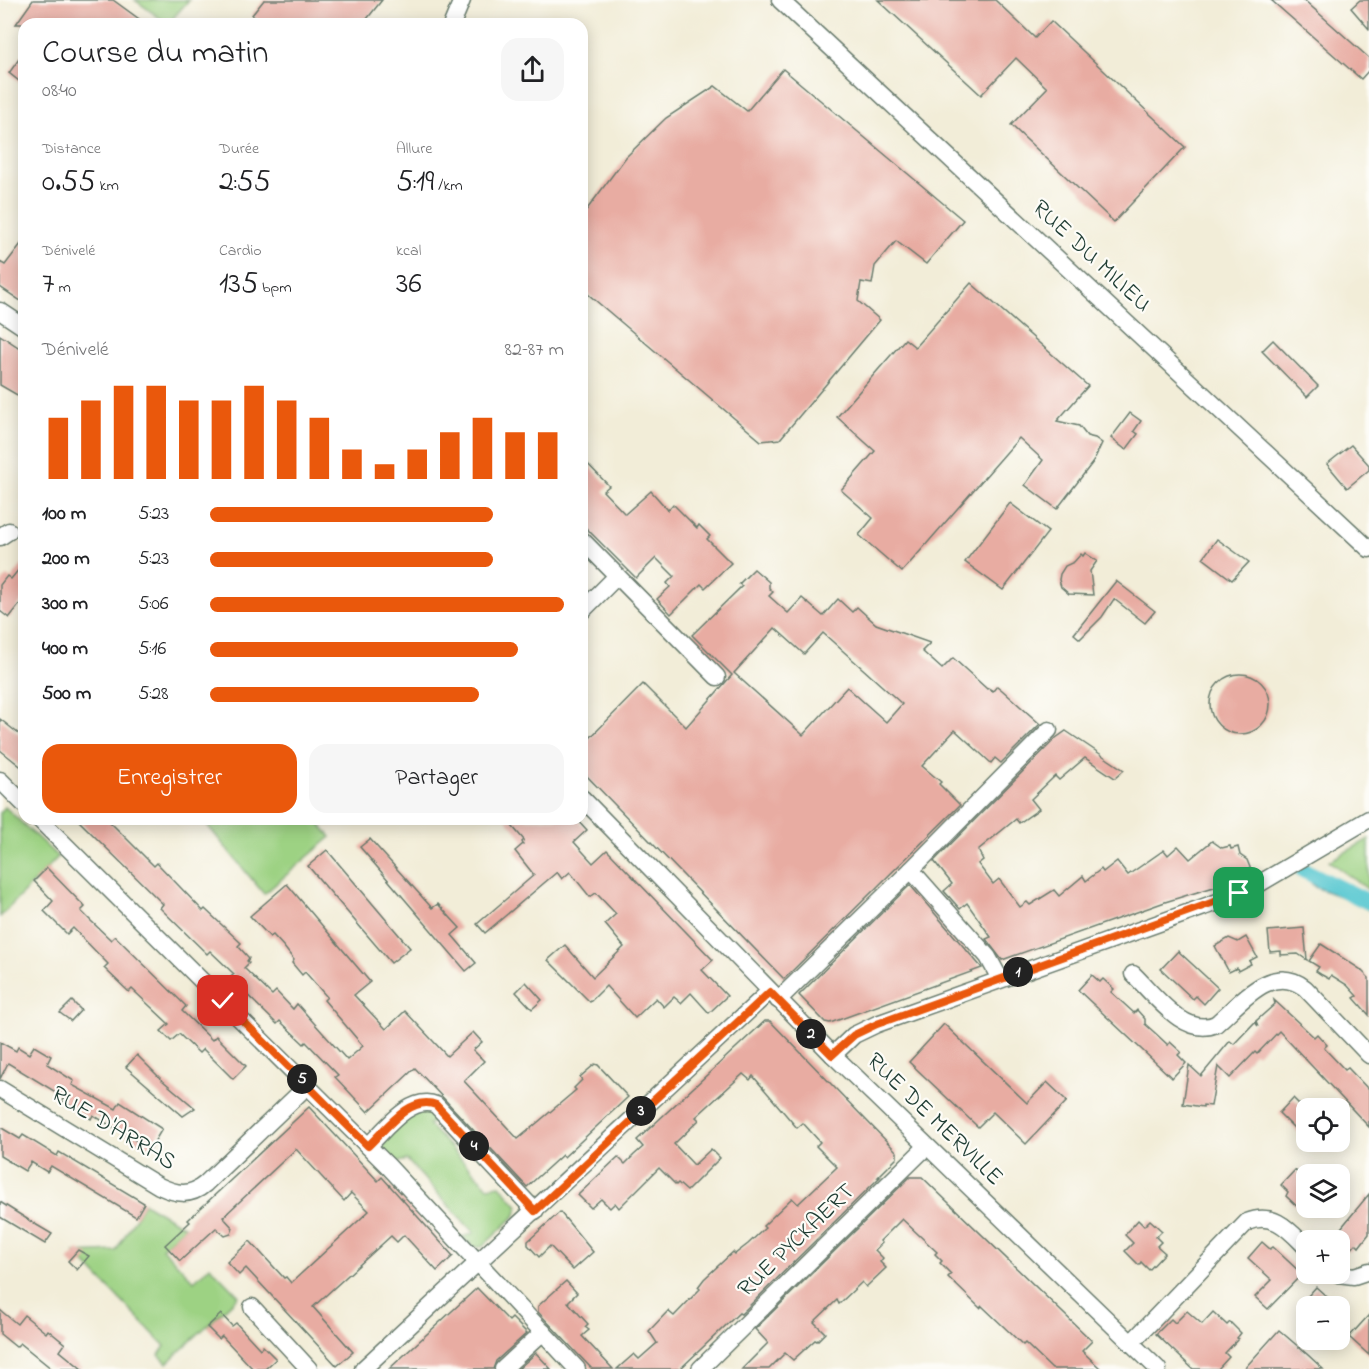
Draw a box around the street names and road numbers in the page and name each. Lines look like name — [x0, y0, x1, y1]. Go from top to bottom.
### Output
street label: RUE DU MILIEU — [1023, 192, 1159, 322]
street label: RUE DE MERVILLE — [858, 1045, 1010, 1195]
street label: RUE D'ARRAS — [44, 1078, 182, 1180]
street label: RUE PYCKAERT — [730, 1175, 864, 1306]

